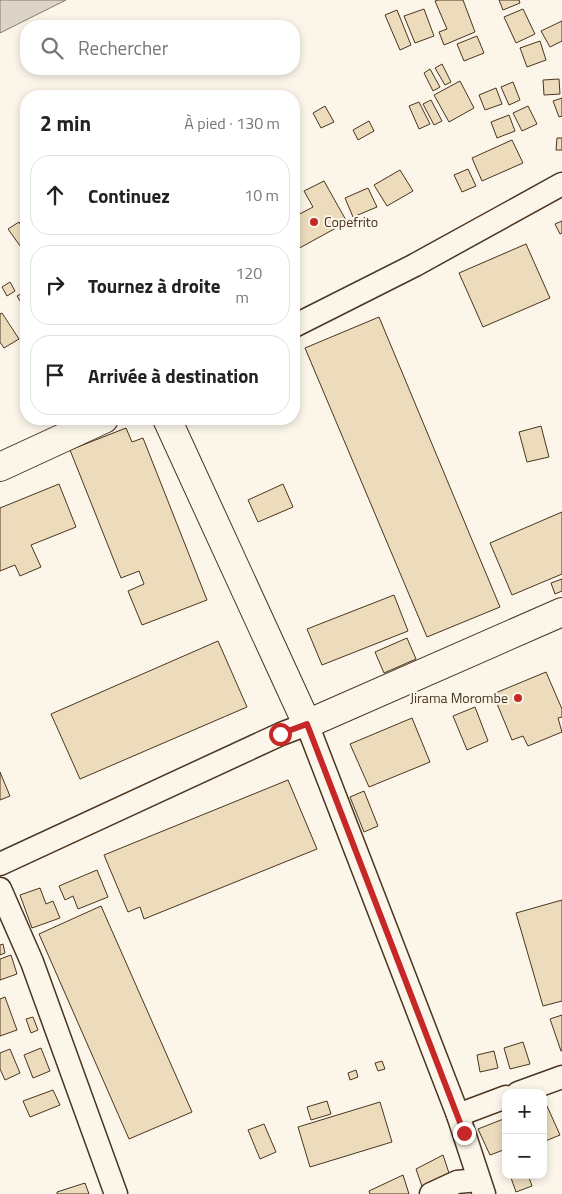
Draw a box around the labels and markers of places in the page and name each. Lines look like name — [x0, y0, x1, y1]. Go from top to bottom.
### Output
place label: Copefrito — [324, 211, 378, 232]
marker: Copefrito — [308, 216, 320, 228]
place label: Jirama Morombe — [410, 687, 508, 708]
marker: Jirama Morombe — [512, 692, 524, 704]

